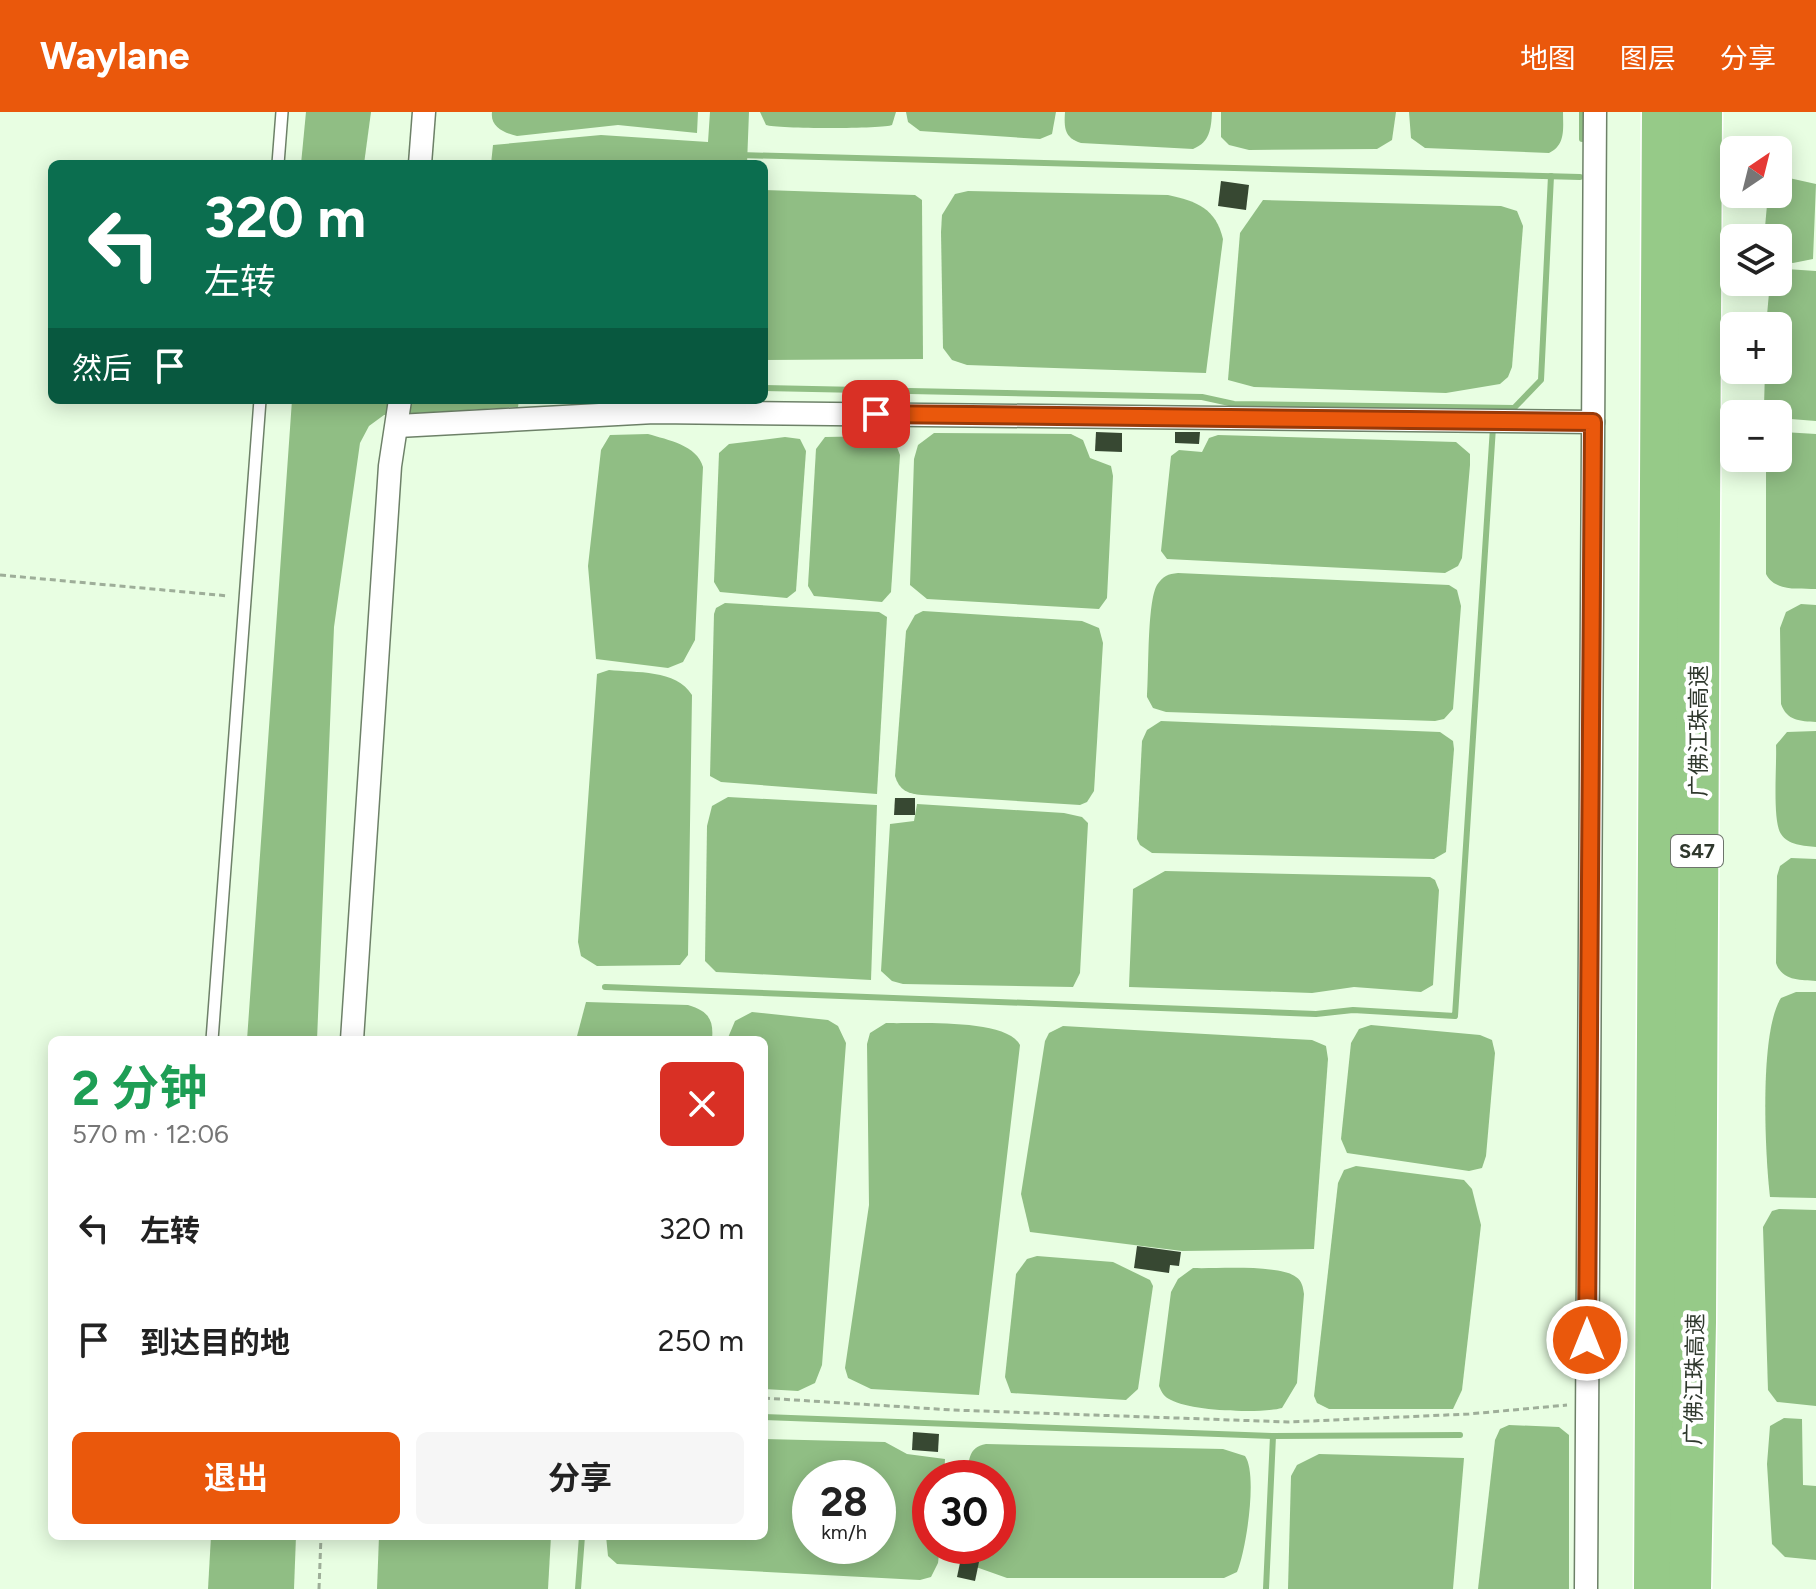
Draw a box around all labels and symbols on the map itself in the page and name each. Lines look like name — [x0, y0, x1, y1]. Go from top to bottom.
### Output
north arrow — [1720, 136, 1792, 208]
pin — [842, 380, 910, 448]
street label: 广佛江珠高速 — [1685, 665, 1712, 797]
road number: S47 — [1671, 835, 1723, 867]
position arrow — [1545, 1298, 1629, 1382]
street label: 广佛江珠高速 — [1680, 1313, 1709, 1445]
speed limit sign: 30 — [912, 1460, 1016, 1564]

